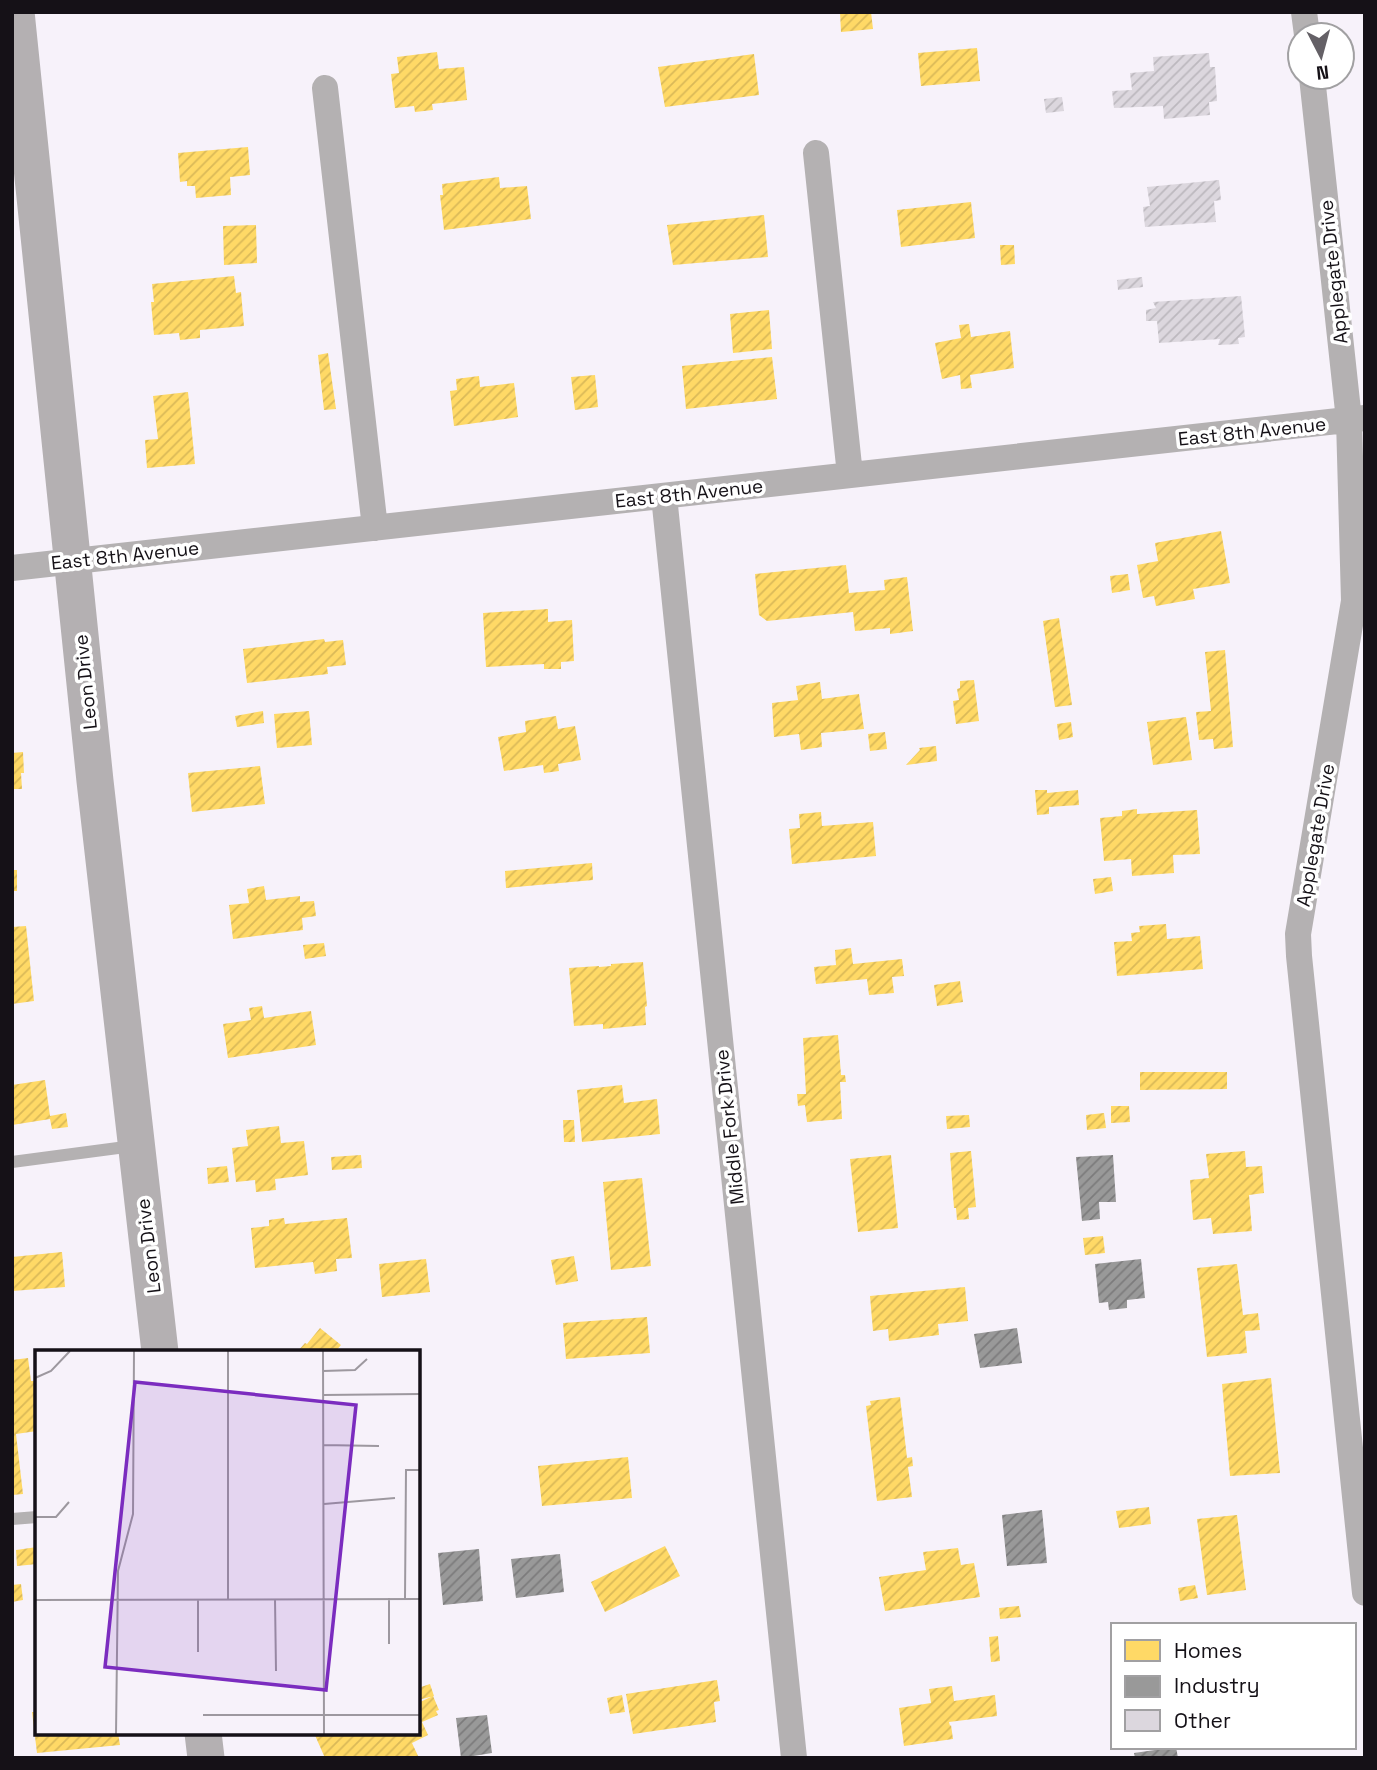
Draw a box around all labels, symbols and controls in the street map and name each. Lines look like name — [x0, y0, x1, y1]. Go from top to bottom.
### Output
north arrow — [1286, 21, 1356, 91]
text: N — [1315, 59, 1330, 86]
street label: Applegate Drive — [1313, 199, 1354, 345]
street label: East 8th Avenue — [1177, 411, 1327, 452]
street label: East 8th Avenue — [614, 473, 764, 514]
street label: East 8th Avenue — [50, 535, 200, 576]
street label: Leon Drive — [68, 633, 103, 731]
street label: Applegate Drive — [1291, 762, 1340, 909]
street label: Middle Fork Drive — [709, 1048, 750, 1206]
street label: Leon Drive — [130, 1197, 167, 1295]
inset map — [35, 1350, 420, 1735]
legend — [1111, 1623, 1356, 1749]
text: Homes — [1174, 1637, 1242, 1664]
text: Industry — [1174, 1672, 1260, 1699]
text: Other — [1174, 1707, 1231, 1734]

